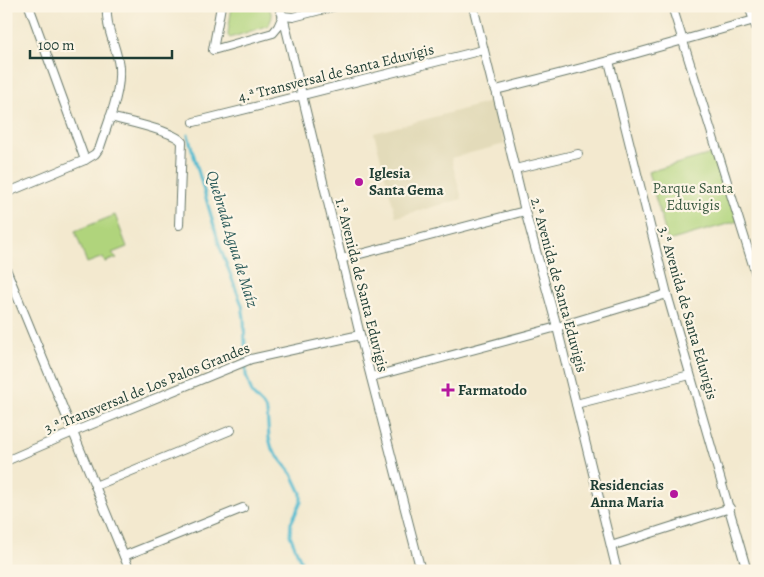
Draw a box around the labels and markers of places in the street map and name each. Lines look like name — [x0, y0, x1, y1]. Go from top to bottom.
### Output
place label: Iglesia Santa Gema — [369, 163, 444, 200]
marker: Iglesia Santa Gema — [353, 176, 365, 188]
place label: Farmatodo — [458, 380, 527, 400]
marker: Farmatodo — [442, 384, 454, 396]
place label: Residencias Anna Maria — [590, 475, 665, 512]
marker: Residencias Anna Maria — [668, 488, 680, 500]

